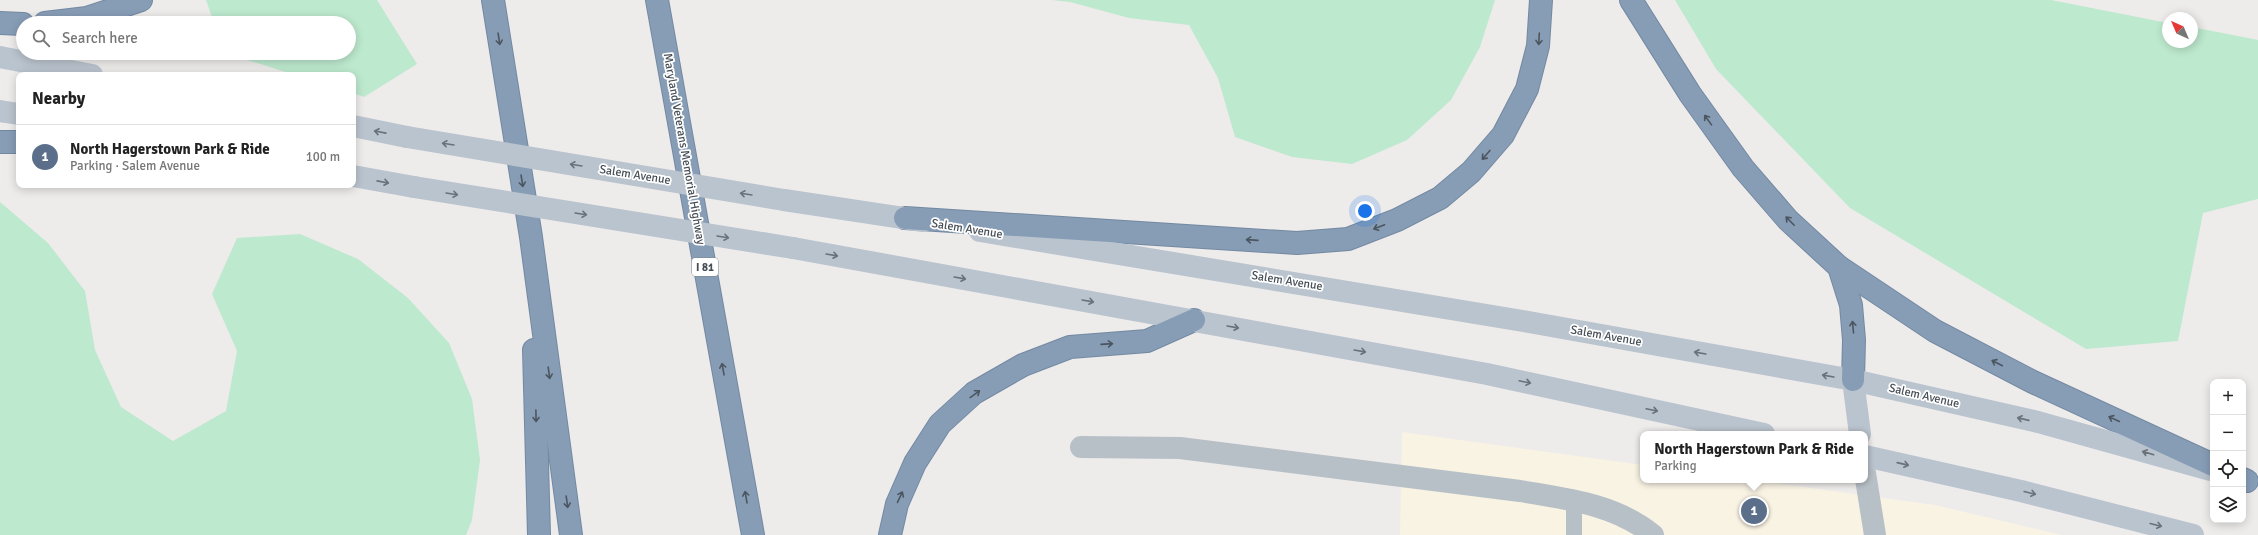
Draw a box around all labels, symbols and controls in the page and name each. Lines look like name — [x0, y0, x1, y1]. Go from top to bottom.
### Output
north arrow — [2162, 12, 2198, 48]
search box — [16, 16, 356, 60]
icon: search — [30, 27, 52, 49]
text: Search here — [62, 29, 138, 47]
one-way arrow — [495, 32, 503, 45]
one-way arrow — [1535, 32, 1542, 45]
street label: Maryland Veterans Memorial Highway — [660, 52, 708, 246]
text: Nearby — [32, 88, 85, 109]
one-way arrow — [1704, 114, 1712, 125]
one-way arrow — [374, 127, 387, 135]
text: North Hagerstown Park & Ride — [70, 140, 270, 158]
one-way arrow — [442, 140, 455, 148]
text: 1 — [41, 149, 49, 165]
text: 100 m — [306, 149, 340, 165]
one-way arrow — [1481, 150, 1490, 161]
text: Parking · Salem Avenue — [70, 158, 200, 174]
one-way arrow — [570, 161, 583, 169]
street label: Salem Avenue — [598, 162, 672, 188]
one-way arrow — [518, 174, 526, 187]
one-way arrow — [377, 178, 390, 186]
one-way arrow — [740, 189, 753, 197]
one-way arrow — [446, 190, 459, 198]
your location — [1355, 201, 1375, 221]
one-way arrow — [574, 210, 587, 218]
street label: Salem Avenue — [930, 216, 1004, 242]
one-way arrow — [1785, 216, 1794, 226]
one-way arrow — [1374, 223, 1386, 231]
one-way arrow — [716, 233, 729, 241]
one-way arrow — [1246, 236, 1259, 244]
one-way arrow — [825, 251, 838, 259]
road number: I 81 — [692, 258, 718, 276]
street label: Salem Avenue — [1250, 268, 1324, 294]
one-way arrow — [953, 274, 966, 282]
one-way arrow — [1081, 297, 1094, 305]
one-way arrow — [1849, 321, 1857, 334]
street label: Salem Avenue — [1569, 322, 1643, 350]
one-way arrow — [1226, 323, 1239, 331]
one-way arrow — [1100, 341, 1113, 348]
one-way arrow — [1353, 347, 1366, 355]
one-way arrow — [1694, 348, 1707, 356]
one-way arrow — [1991, 359, 2003, 366]
one-way arrow — [719, 363, 727, 376]
one-way arrow — [545, 366, 553, 379]
one-way arrow — [1822, 371, 1835, 379]
one-way arrow — [1518, 379, 1531, 387]
map controls — [2210, 379, 2246, 523]
button: + — [2210, 379, 2246, 415]
street label: Salem Avenue — [1887, 381, 1961, 411]
one-way arrow — [969, 390, 980, 398]
one-way arrow — [1645, 406, 1658, 414]
one-way arrow — [532, 409, 539, 422]
one-way arrow — [2017, 414, 2030, 422]
one-way arrow — [2108, 415, 2120, 422]
button: − — [2210, 415, 2246, 451]
popup — [1640, 431, 1868, 483]
text: North Hagerstown Park & Ride — [1654, 440, 1854, 458]
one-way arrow — [2142, 449, 2155, 456]
button: locate — [2210, 451, 2246, 487]
text: Parking — [1654, 458, 1697, 474]
one-way arrow — [1896, 461, 1909, 469]
button: layers — [2210, 487, 2246, 523]
one-way arrow — [742, 490, 750, 503]
one-way arrow — [2023, 490, 2036, 498]
one-way arrow — [896, 492, 904, 504]
one-way arrow — [563, 495, 571, 508]
pin: 1 — [1741, 496, 1767, 526]
one-way arrow — [2149, 522, 2162, 530]

